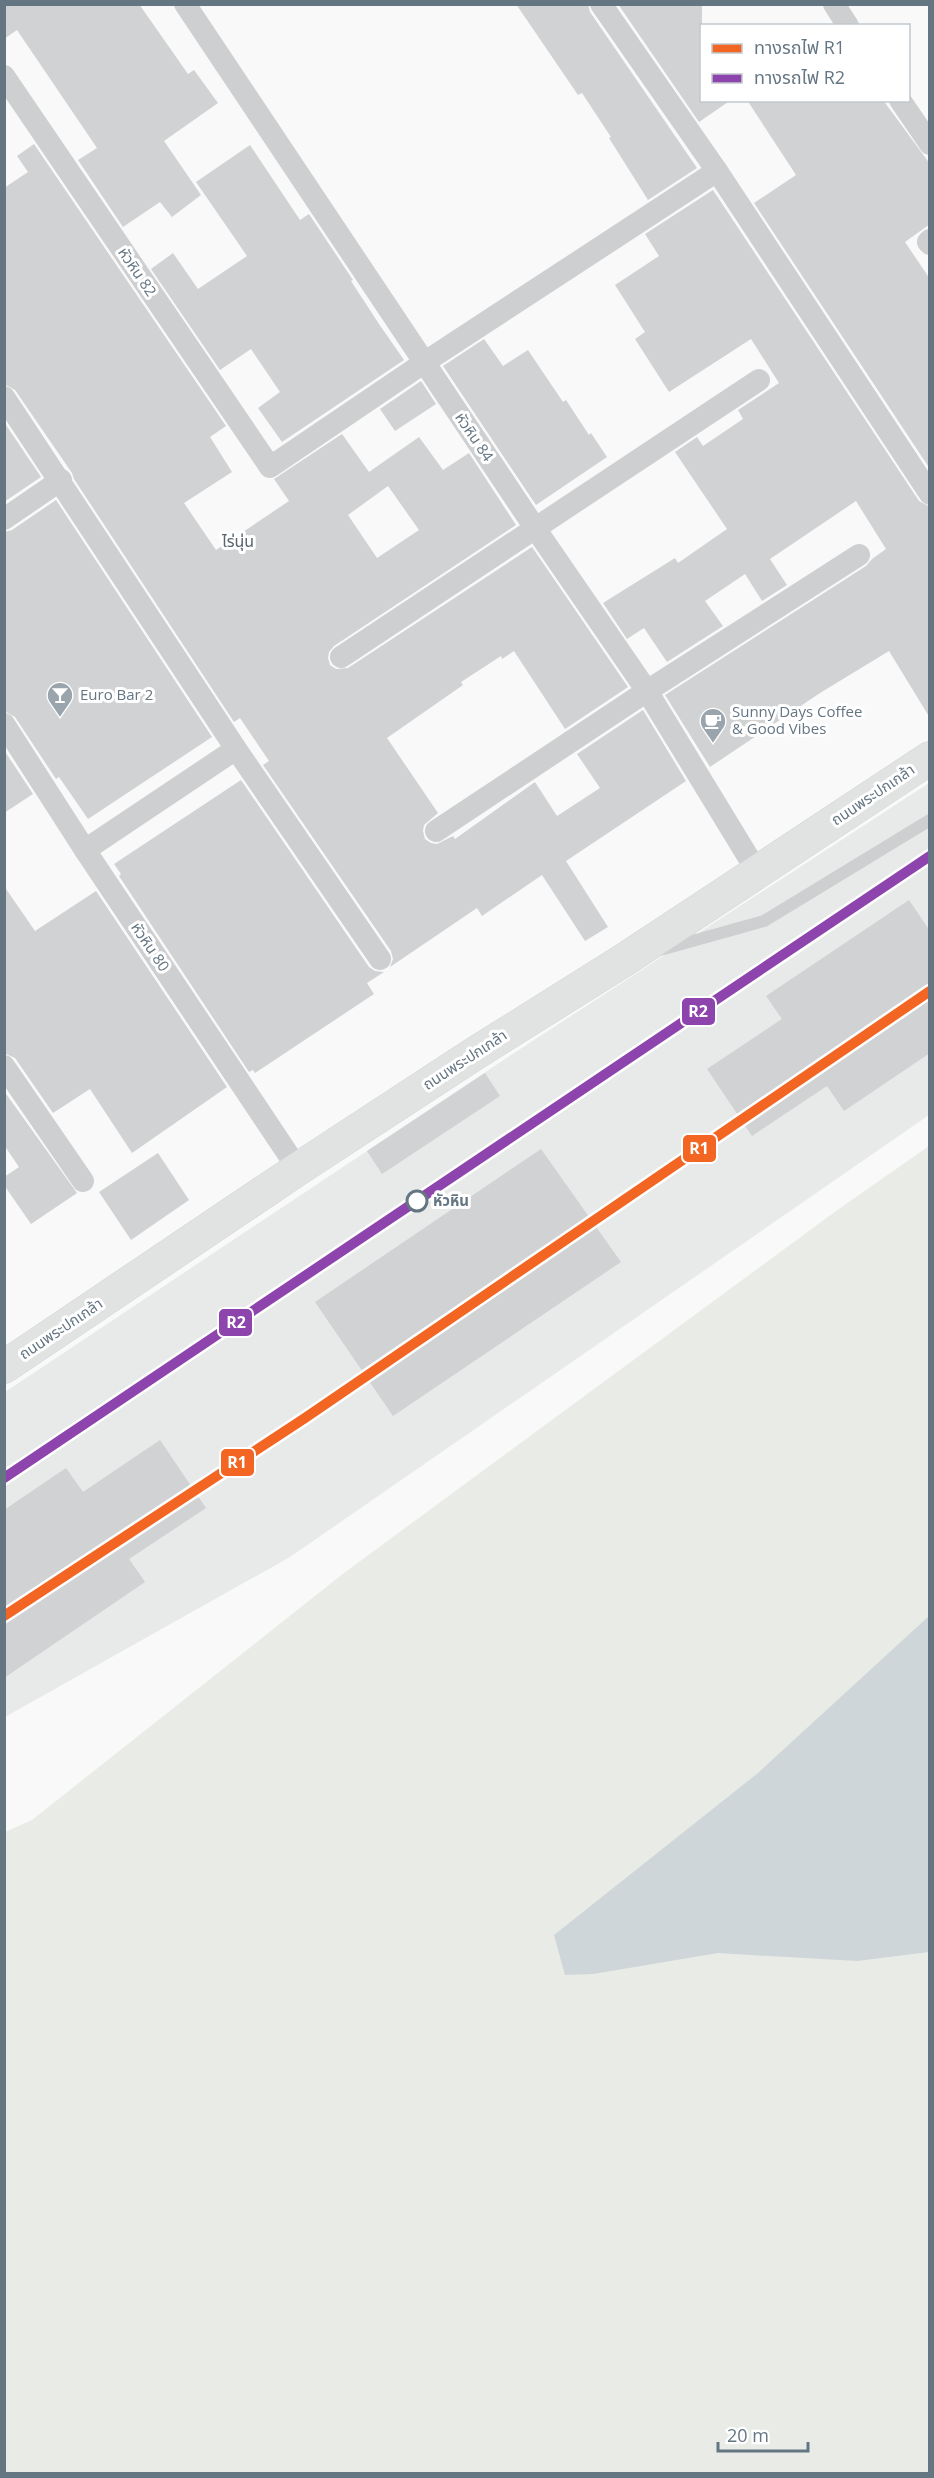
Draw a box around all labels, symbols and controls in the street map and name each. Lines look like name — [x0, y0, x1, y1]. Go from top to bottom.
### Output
legend — [700, 24, 910, 102]
text: ทางรถไฟ R1 — [754, 35, 845, 59]
text: ทางรถไฟ R2 — [754, 65, 845, 89]
street label: หัวหิน 82 — [114, 243, 162, 300]
street label: หัวหิน 84 — [451, 408, 499, 465]
district label: ไร่นุ่น — [221, 530, 254, 552]
bar icon: Euro Bar 2 — [45, 680, 75, 718]
place label: Euro Bar 2 — [80, 684, 153, 704]
place label: Sunny Days Coffee & Good Vibes — [732, 701, 862, 738]
cafe icon: Sunny Days Coffee & Good Vibes — [698, 706, 728, 744]
street label: ถนนพระปกเกล้า — [827, 759, 918, 829]
street label: หัวหิน 80 — [127, 918, 175, 975]
line badge: R2 — [681, 997, 716, 1026]
text: R2 — [688, 1000, 708, 1022]
street label: ถนนพระปกเกล้า — [419, 1025, 510, 1094]
line badge: R1 — [682, 1134, 717, 1163]
text: R1 — [689, 1137, 709, 1159]
marker: หัวหิน — [406, 1190, 428, 1212]
place label: หัวหิน — [433, 1190, 469, 1210]
street label: ถนนพระปกเกล้า — [15, 1293, 106, 1363]
line badge: R2 — [218, 1308, 253, 1337]
text: R2 — [226, 1311, 246, 1333]
line badge: R1 — [220, 1448, 255, 1477]
text: R1 — [227, 1451, 247, 1473]
scale bar — [718, 2415, 808, 2453]
text: 20 m — [727, 2423, 769, 2447]

